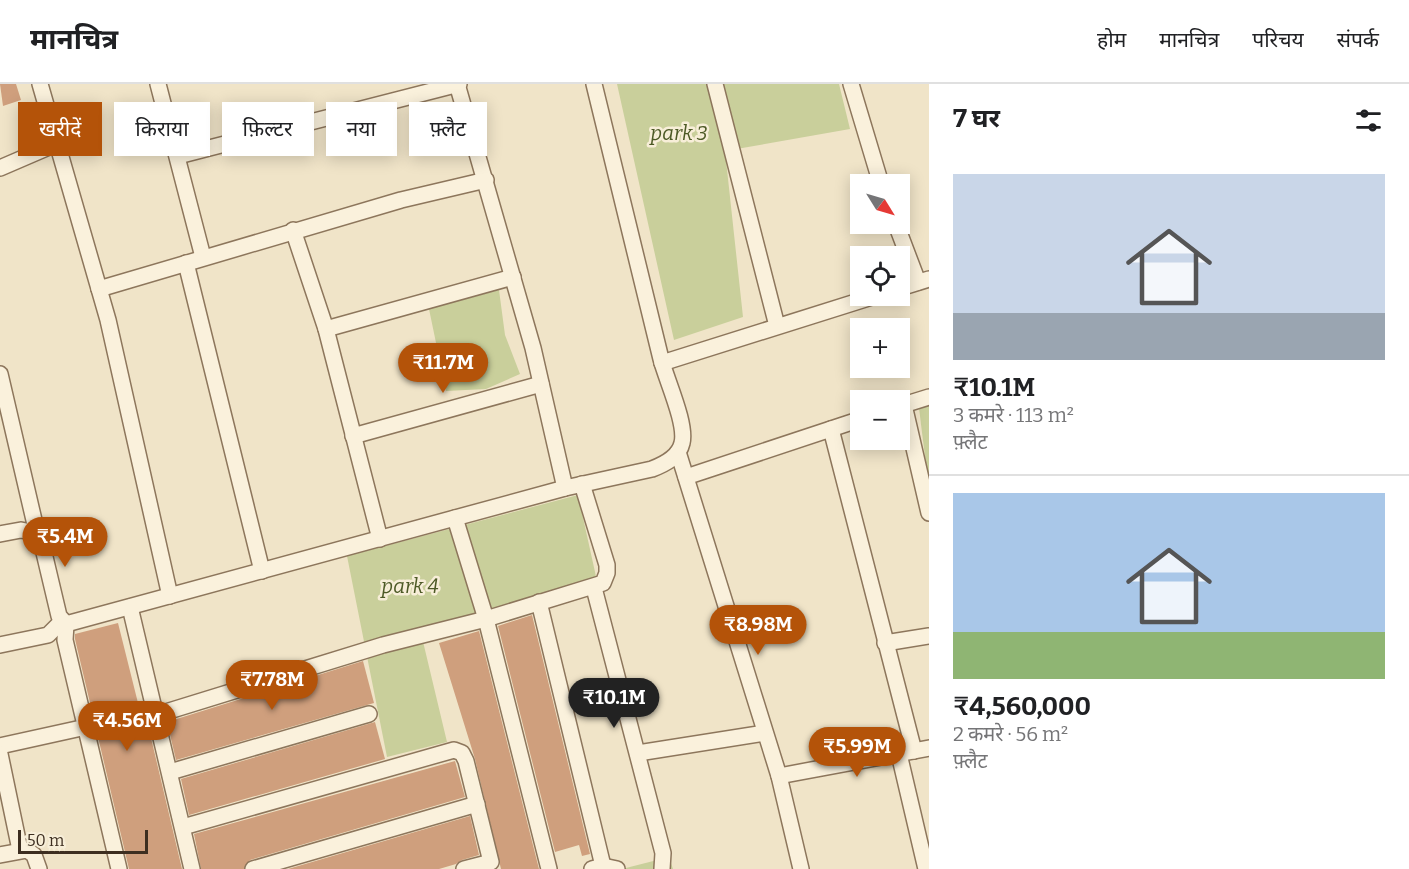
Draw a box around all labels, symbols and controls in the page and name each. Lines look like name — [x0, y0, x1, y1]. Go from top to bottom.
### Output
text: मानचित्र — [30, 23, 118, 56]
text: होम — [1097, 27, 1126, 53]
text: मानचित्र — [1159, 27, 1219, 53]
text: परिचय — [1252, 27, 1304, 53]
text: संपर्क — [1337, 27, 1379, 53]
chip: खरीदें — [18, 102, 102, 156]
chip: किराया — [114, 102, 210, 156]
chip: फ़िल्टर — [222, 102, 314, 156]
chip: नया — [326, 102, 397, 156]
chip: फ़्लैट — [409, 102, 487, 156]
text: 7 घर — [953, 103, 1000, 134]
icon: filters — [1352, 104, 1385, 137]
park label: park 3 — [648, 121, 708, 145]
north arrow — [850, 174, 910, 234]
map controls — [850, 174, 910, 450]
icon: home — [1115, 213, 1223, 321]
button: locate — [850, 246, 910, 306]
button: + — [850, 318, 910, 378]
pin: ₹11.7M — [394, 343, 492, 394]
text: ₹11.7M — [412, 350, 474, 374]
text: ₹10.1M — [953, 372, 1035, 403]
button: − — [850, 390, 910, 450]
text: 3 कमरे · 113 m² — [953, 403, 1074, 427]
text: फ़्लैट — [953, 430, 988, 454]
pin: ₹5.4M — [23, 517, 107, 568]
text: ₹5.4M — [36, 524, 94, 548]
icon: home — [1115, 532, 1223, 640]
park label: park 4 — [379, 574, 439, 598]
pin: ₹8.98M — [709, 605, 807, 656]
text: ₹8.98M — [724, 612, 793, 636]
pin: ₹7.78M — [223, 660, 321, 711]
text: ₹7.78M — [240, 667, 304, 691]
pin: ₹10.1M — [565, 678, 663, 729]
text: ₹10.1M — [582, 685, 646, 709]
text: ₹4,560,000 — [953, 691, 1091, 722]
pin: ₹4.56M — [78, 701, 176, 752]
text: ₹4.56M — [92, 708, 162, 732]
text: 2 कमरे · 56 m² — [953, 722, 1068, 746]
pin: ₹5.99M — [808, 727, 906, 778]
text: ₹5.99M — [823, 734, 891, 758]
text: फ़्लैट — [953, 749, 988, 773]
scale bar — [18, 827, 148, 854]
text: 50 m — [27, 831, 64, 850]

